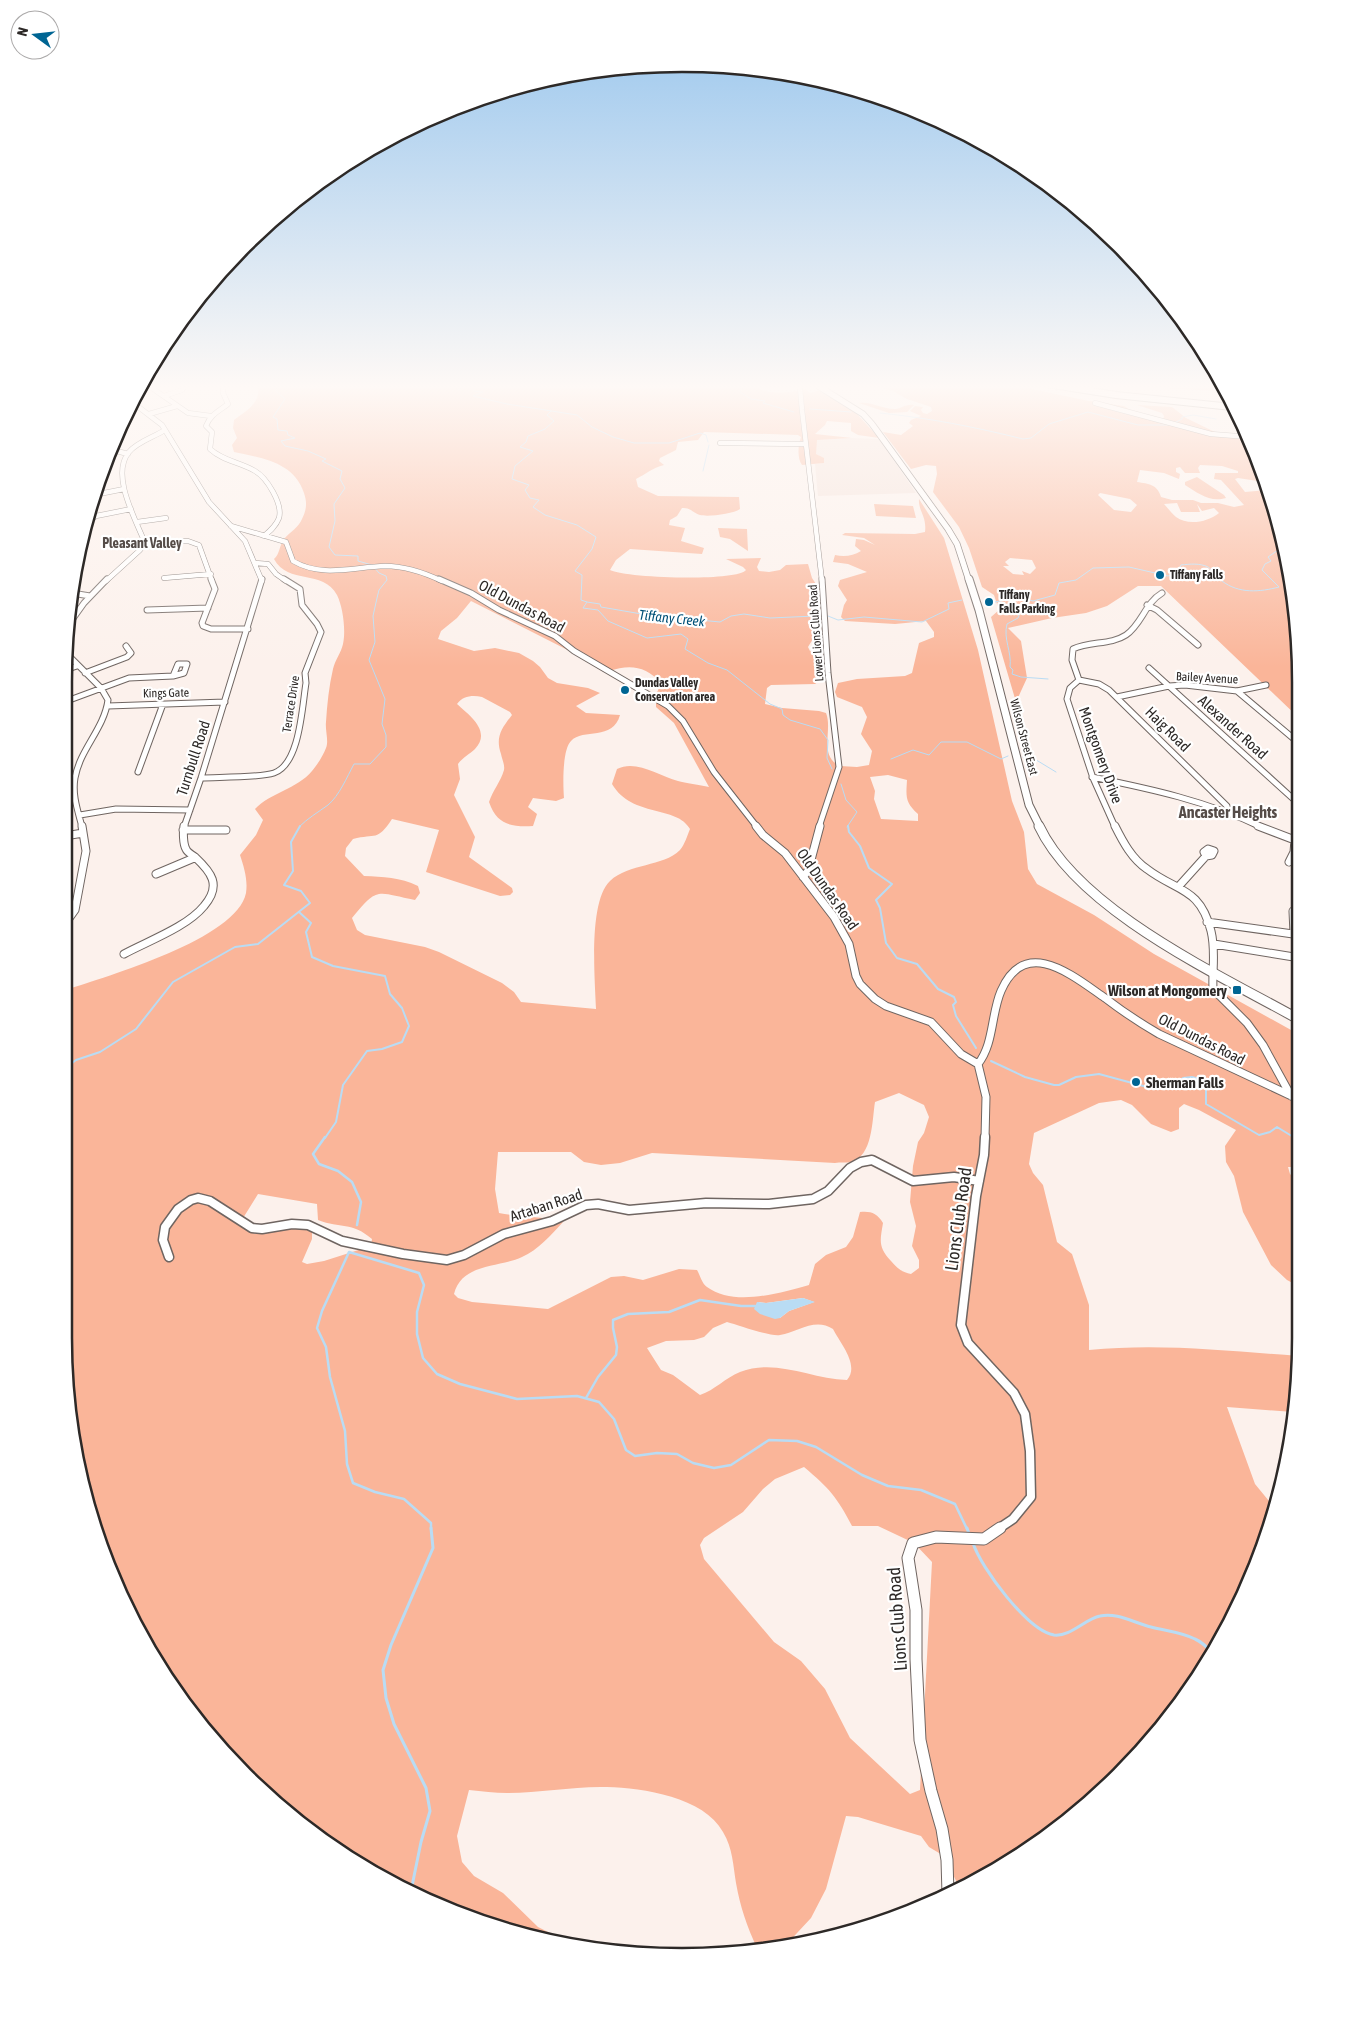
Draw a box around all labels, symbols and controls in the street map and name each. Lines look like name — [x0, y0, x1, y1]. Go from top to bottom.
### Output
north arrow — [10, 10, 60, 60]
text: N — [14, 26, 31, 38]
district label: Pleasant Valley — [102, 535, 182, 551]
place label: Tiffany Falls — [1170, 568, 1224, 582]
marker: Tiffany Falls — [1154, 569, 1166, 581]
street label: Old Dundas Road — [476, 576, 568, 636]
street label: Lower Lions Club Road — [806, 584, 826, 682]
place label: Tiffany Falls Parking — [999, 588, 1056, 616]
marker: Tiffany Falls Parking — [983, 596, 995, 608]
water label: Tiffany Creek — [638, 607, 707, 630]
street label: Bailey Avenue — [1176, 669, 1238, 687]
street label: Terrace Drive — [280, 675, 302, 733]
place label: Dundas Valley Conservation area — [635, 676, 715, 704]
marker: Dundas Valley Conservation area — [619, 684, 631, 696]
street label: Kings Gate — [143, 686, 189, 700]
street label: Alexander Road — [1195, 692, 1271, 762]
street label: Wilson Street East — [1007, 697, 1041, 777]
street label: Haig Road — [1142, 703, 1194, 755]
street label: Montgomery Drive — [1076, 705, 1126, 806]
street label: Turnbull Road — [173, 718, 213, 798]
district label: Ancaster Heights — [1178, 803, 1278, 821]
street label: Old Dundas Road — [794, 845, 862, 933]
place label: Wilson at Mongomery — [1107, 982, 1228, 999]
marker: Wilson at Mongomery — [1231, 984, 1243, 996]
street label: Old Dundas Road — [1156, 1010, 1248, 1068]
place label: Sherman Falls — [1146, 1074, 1225, 1091]
marker: Sherman Falls — [1130, 1076, 1142, 1088]
street label: Lions Club Road — [940, 1166, 976, 1272]
street label: Artaban Road — [508, 1185, 584, 1225]
street label: Lions Club Road — [883, 1566, 911, 1672]

